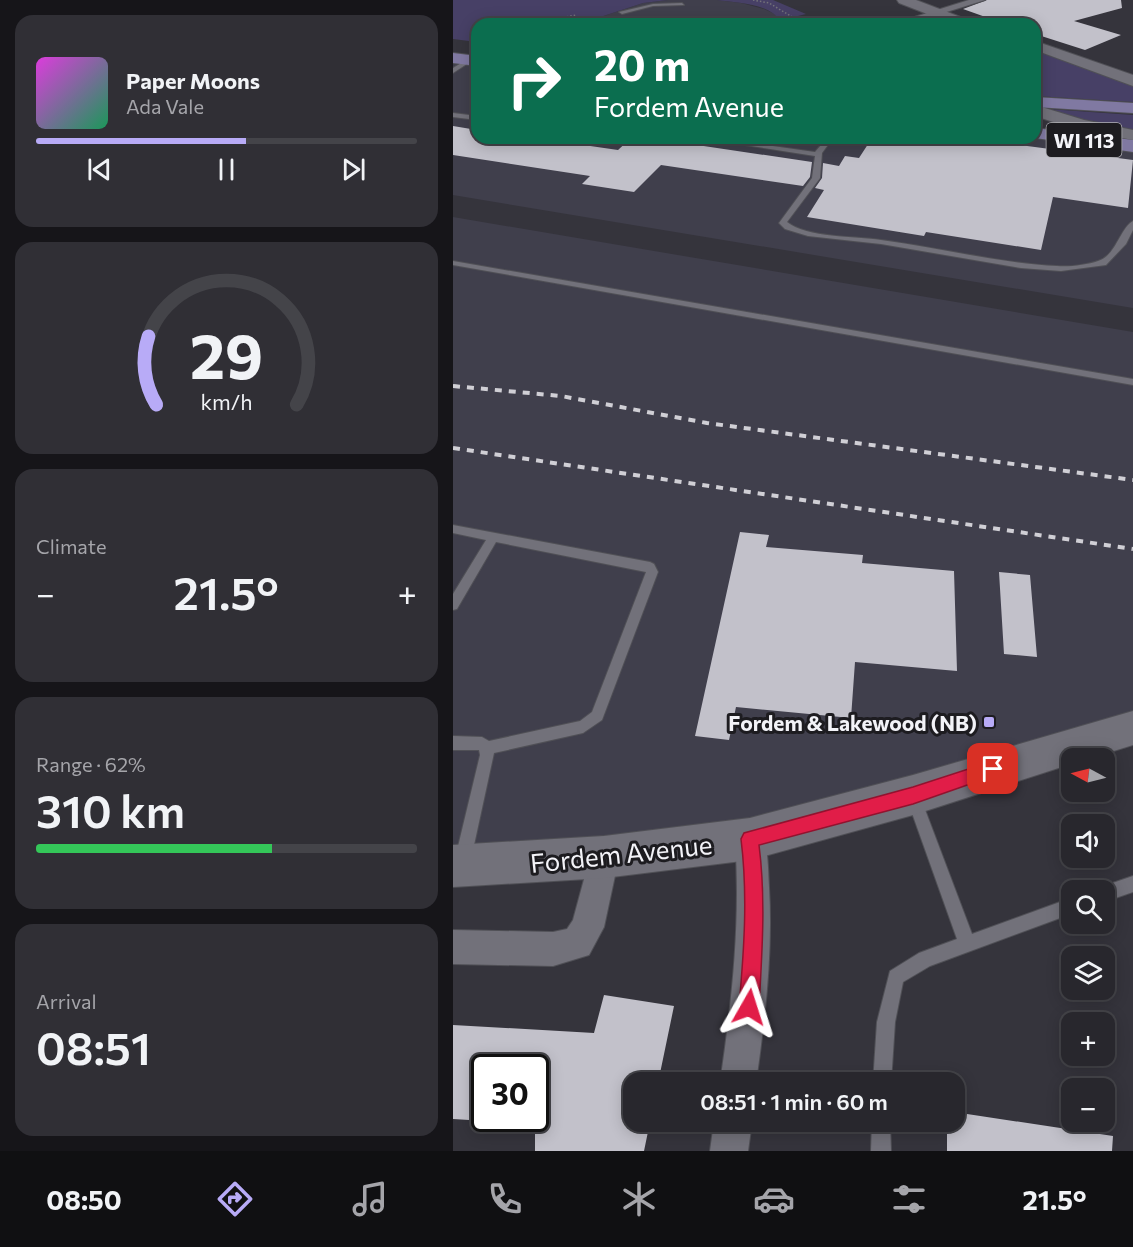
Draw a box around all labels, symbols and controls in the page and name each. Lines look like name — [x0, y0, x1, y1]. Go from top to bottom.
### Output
text: 20 m — [594, 38, 690, 90]
icon: right — [495, 42, 573, 120]
text: Paper Moons — [126, 67, 260, 94]
text: Fordem Avenue — [594, 90, 784, 123]
text: Ada Vale — [126, 94, 204, 118]
road number: WI 113 — [1047, 123, 1121, 157]
icon: previous — [83, 153, 116, 186]
icon: pause — [210, 153, 243, 186]
icon: next — [337, 153, 370, 186]
text: 29 — [190, 316, 263, 392]
text: km/h — [200, 389, 253, 415]
text: Climate — [36, 534, 106, 558]
text: 21.5° — [174, 564, 279, 619]
text: − — [36, 572, 55, 613]
text: + — [398, 572, 417, 613]
place label: Fordem & Lakewood (NB) — [728, 710, 977, 735]
marker: Fordem & Lakewood (NB) — [982, 715, 996, 729]
pin — [967, 743, 1018, 794]
north arrow — [1061, 748, 1115, 802]
map controls — [1061, 748, 1115, 1132]
text: Range · 62% — [36, 752, 146, 776]
icon: arrive — [976, 752, 1009, 785]
text: 310 km — [36, 782, 185, 837]
button: sound — [1061, 814, 1115, 868]
street label: Fordem Avenue — [528, 828, 714, 878]
button: search — [1061, 880, 1115, 934]
button: layers — [1061, 946, 1115, 1000]
position arrow — [717, 975, 781, 1039]
text: Arrival — [36, 989, 97, 1013]
button: + — [1061, 1012, 1115, 1066]
text: 08:51 — [36, 1019, 151, 1074]
speed limit sign: 30 — [471, 1054, 549, 1132]
button: − — [1061, 1078, 1115, 1132]
text: 08:51 · 1 min · 60 m — [700, 1088, 888, 1115]
icon: directions — [214, 1178, 256, 1220]
icon: music — [349, 1178, 391, 1220]
icon: phone — [484, 1178, 526, 1220]
icon: climate — [618, 1178, 660, 1220]
icon: car — [753, 1178, 795, 1220]
icon: filters — [888, 1178, 930, 1220]
text: 08:50 — [46, 1183, 122, 1216]
text: 21.5° — [1023, 1183, 1087, 1216]

